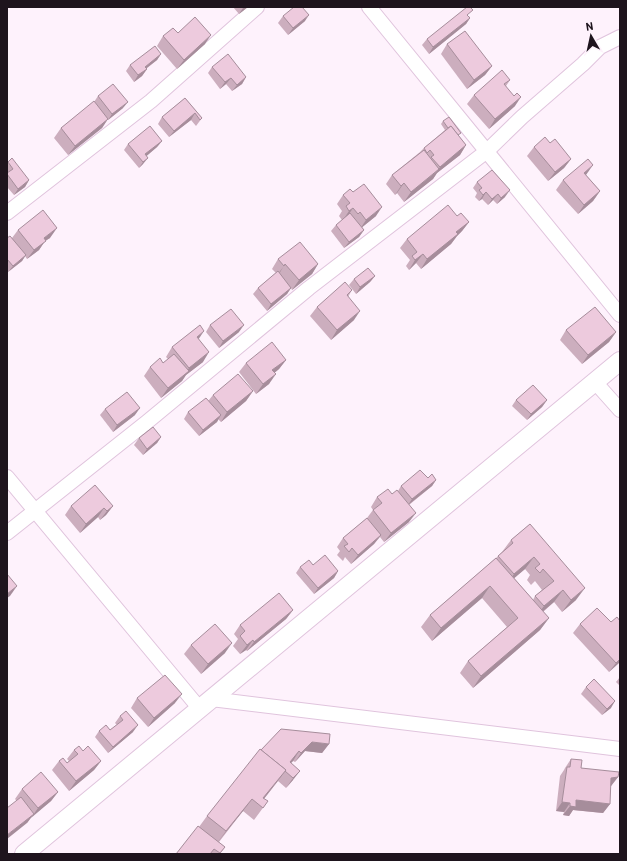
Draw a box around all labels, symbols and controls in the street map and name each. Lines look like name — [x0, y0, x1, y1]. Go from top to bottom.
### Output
north arrow — [571, 16, 611, 56]
text: N — [585, 19, 594, 33]

